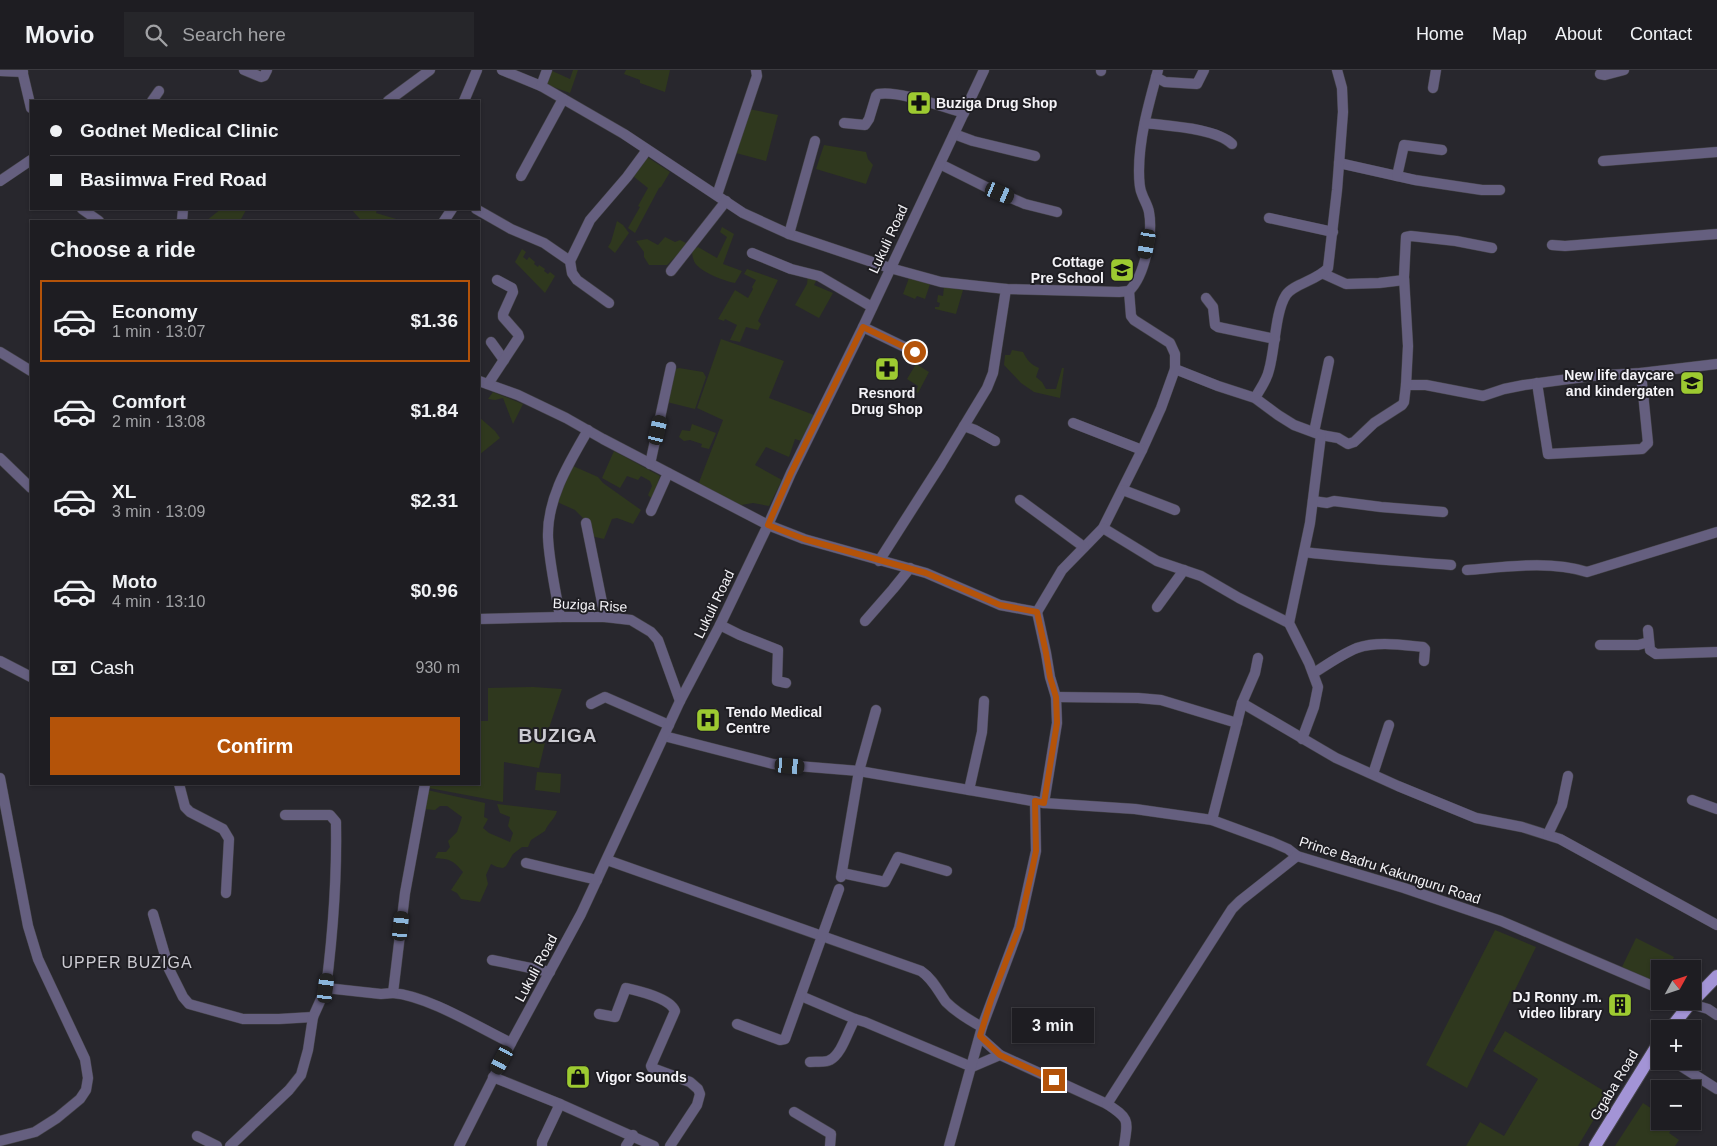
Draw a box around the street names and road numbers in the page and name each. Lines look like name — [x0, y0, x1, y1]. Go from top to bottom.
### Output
street label: Lukuli Road — [865, 202, 911, 276]
street label: Lukuli Road — [691, 567, 737, 641]
street label: Buziga Rise — [552, 595, 628, 615]
street label: Prince Badru Kakunguru Road — [1297, 833, 1483, 907]
street label: Lukuli Road — [512, 932, 560, 1004]
street label: Ggaba Road — [1587, 1047, 1641, 1123]

